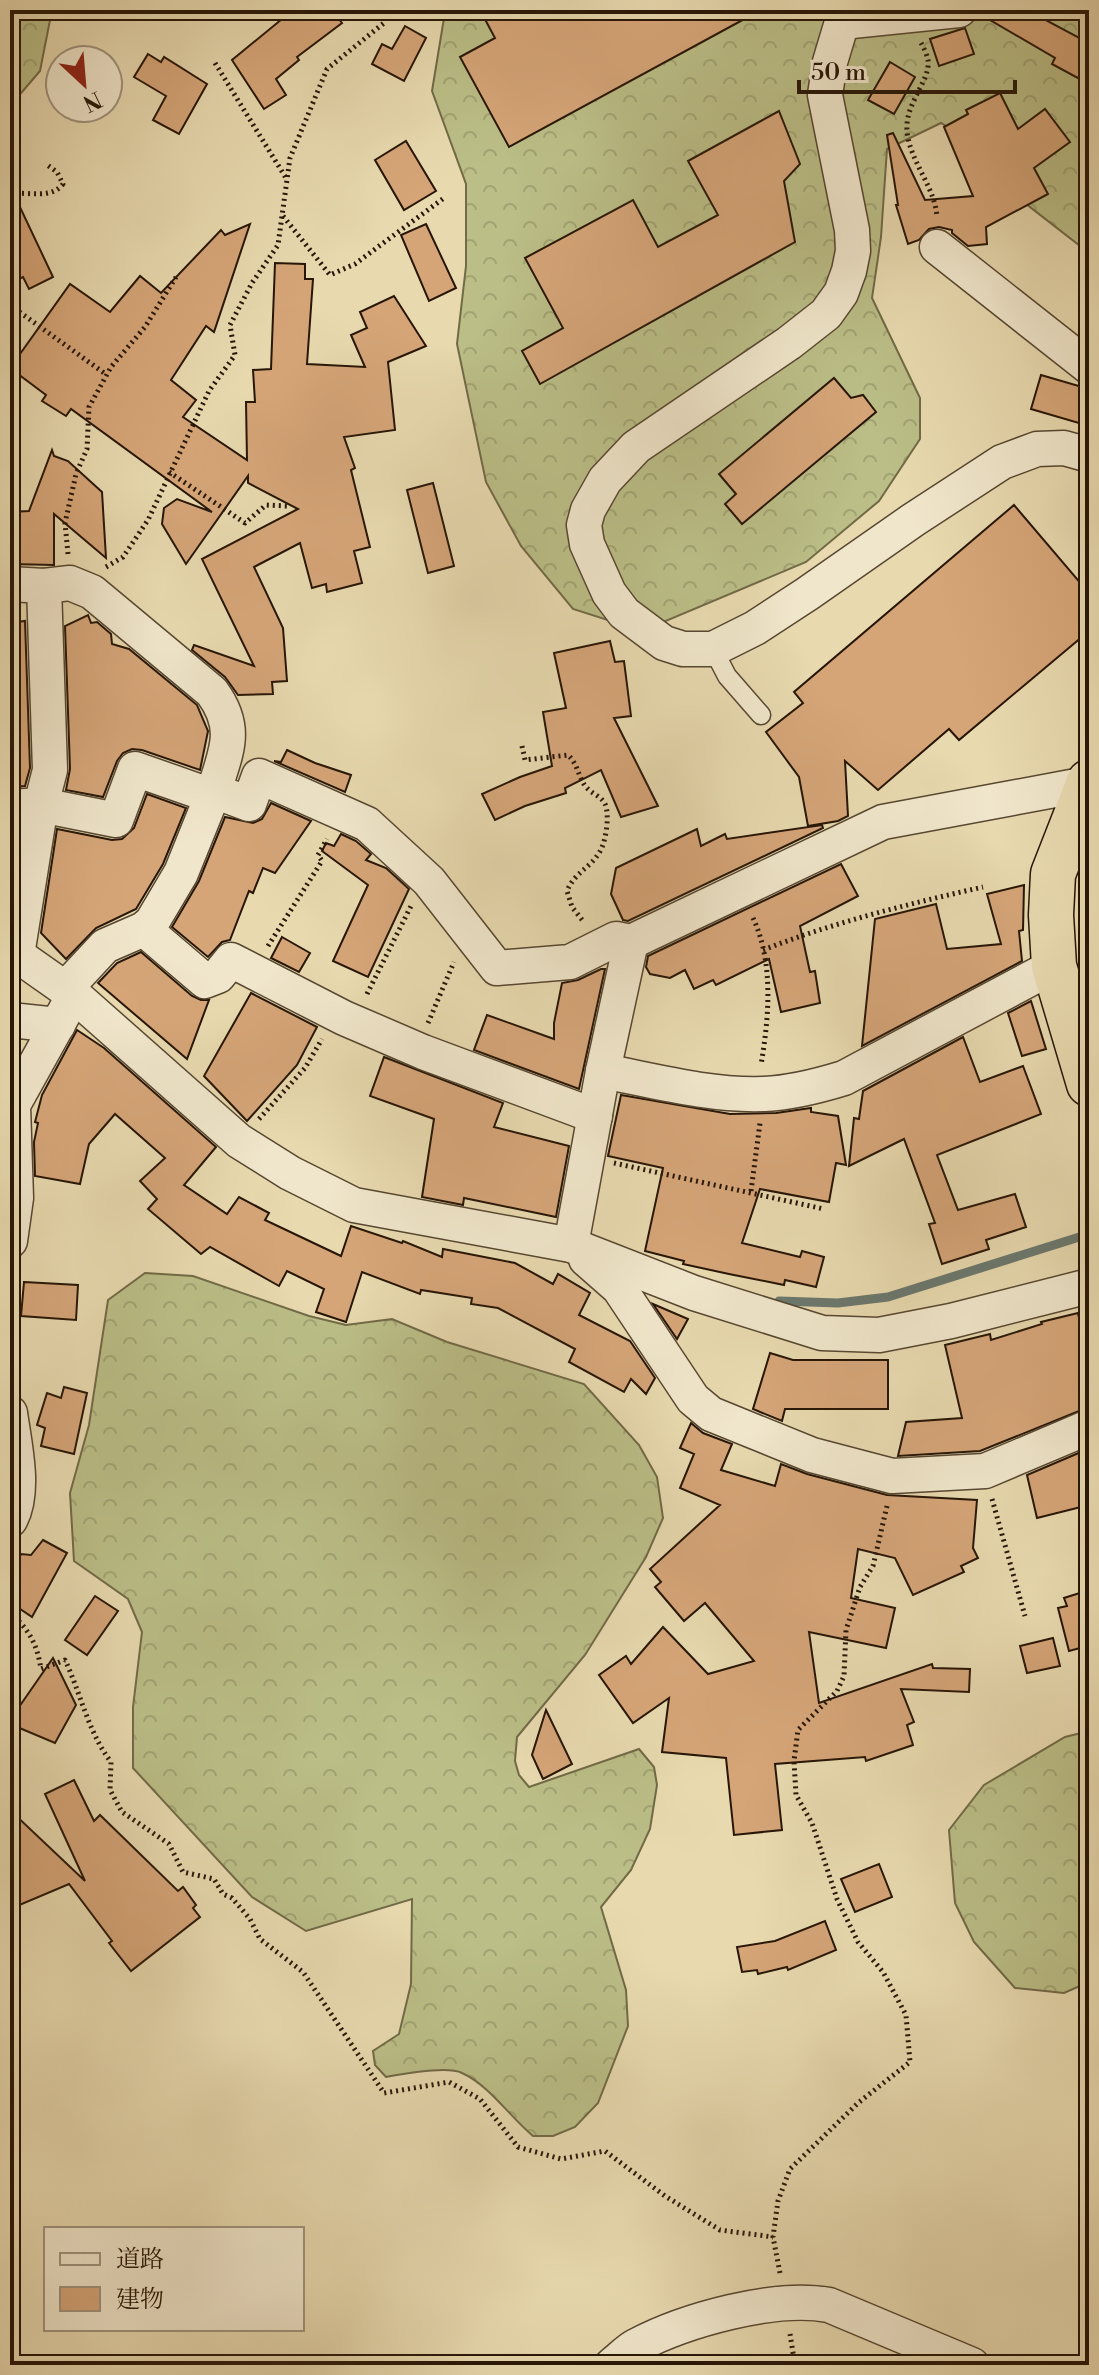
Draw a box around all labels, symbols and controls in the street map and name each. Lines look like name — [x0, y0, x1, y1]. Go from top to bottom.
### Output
north arrow — [44, 44, 124, 124]
scale bar — [799, 44, 1015, 94]
text: 50 m — [811, 58, 866, 88]
text: N — [78, 85, 106, 117]
legend — [44, 2227, 304, 2331]
text: 道路 — [116, 2245, 164, 2275]
text: 建物 — [116, 2285, 164, 2315]

